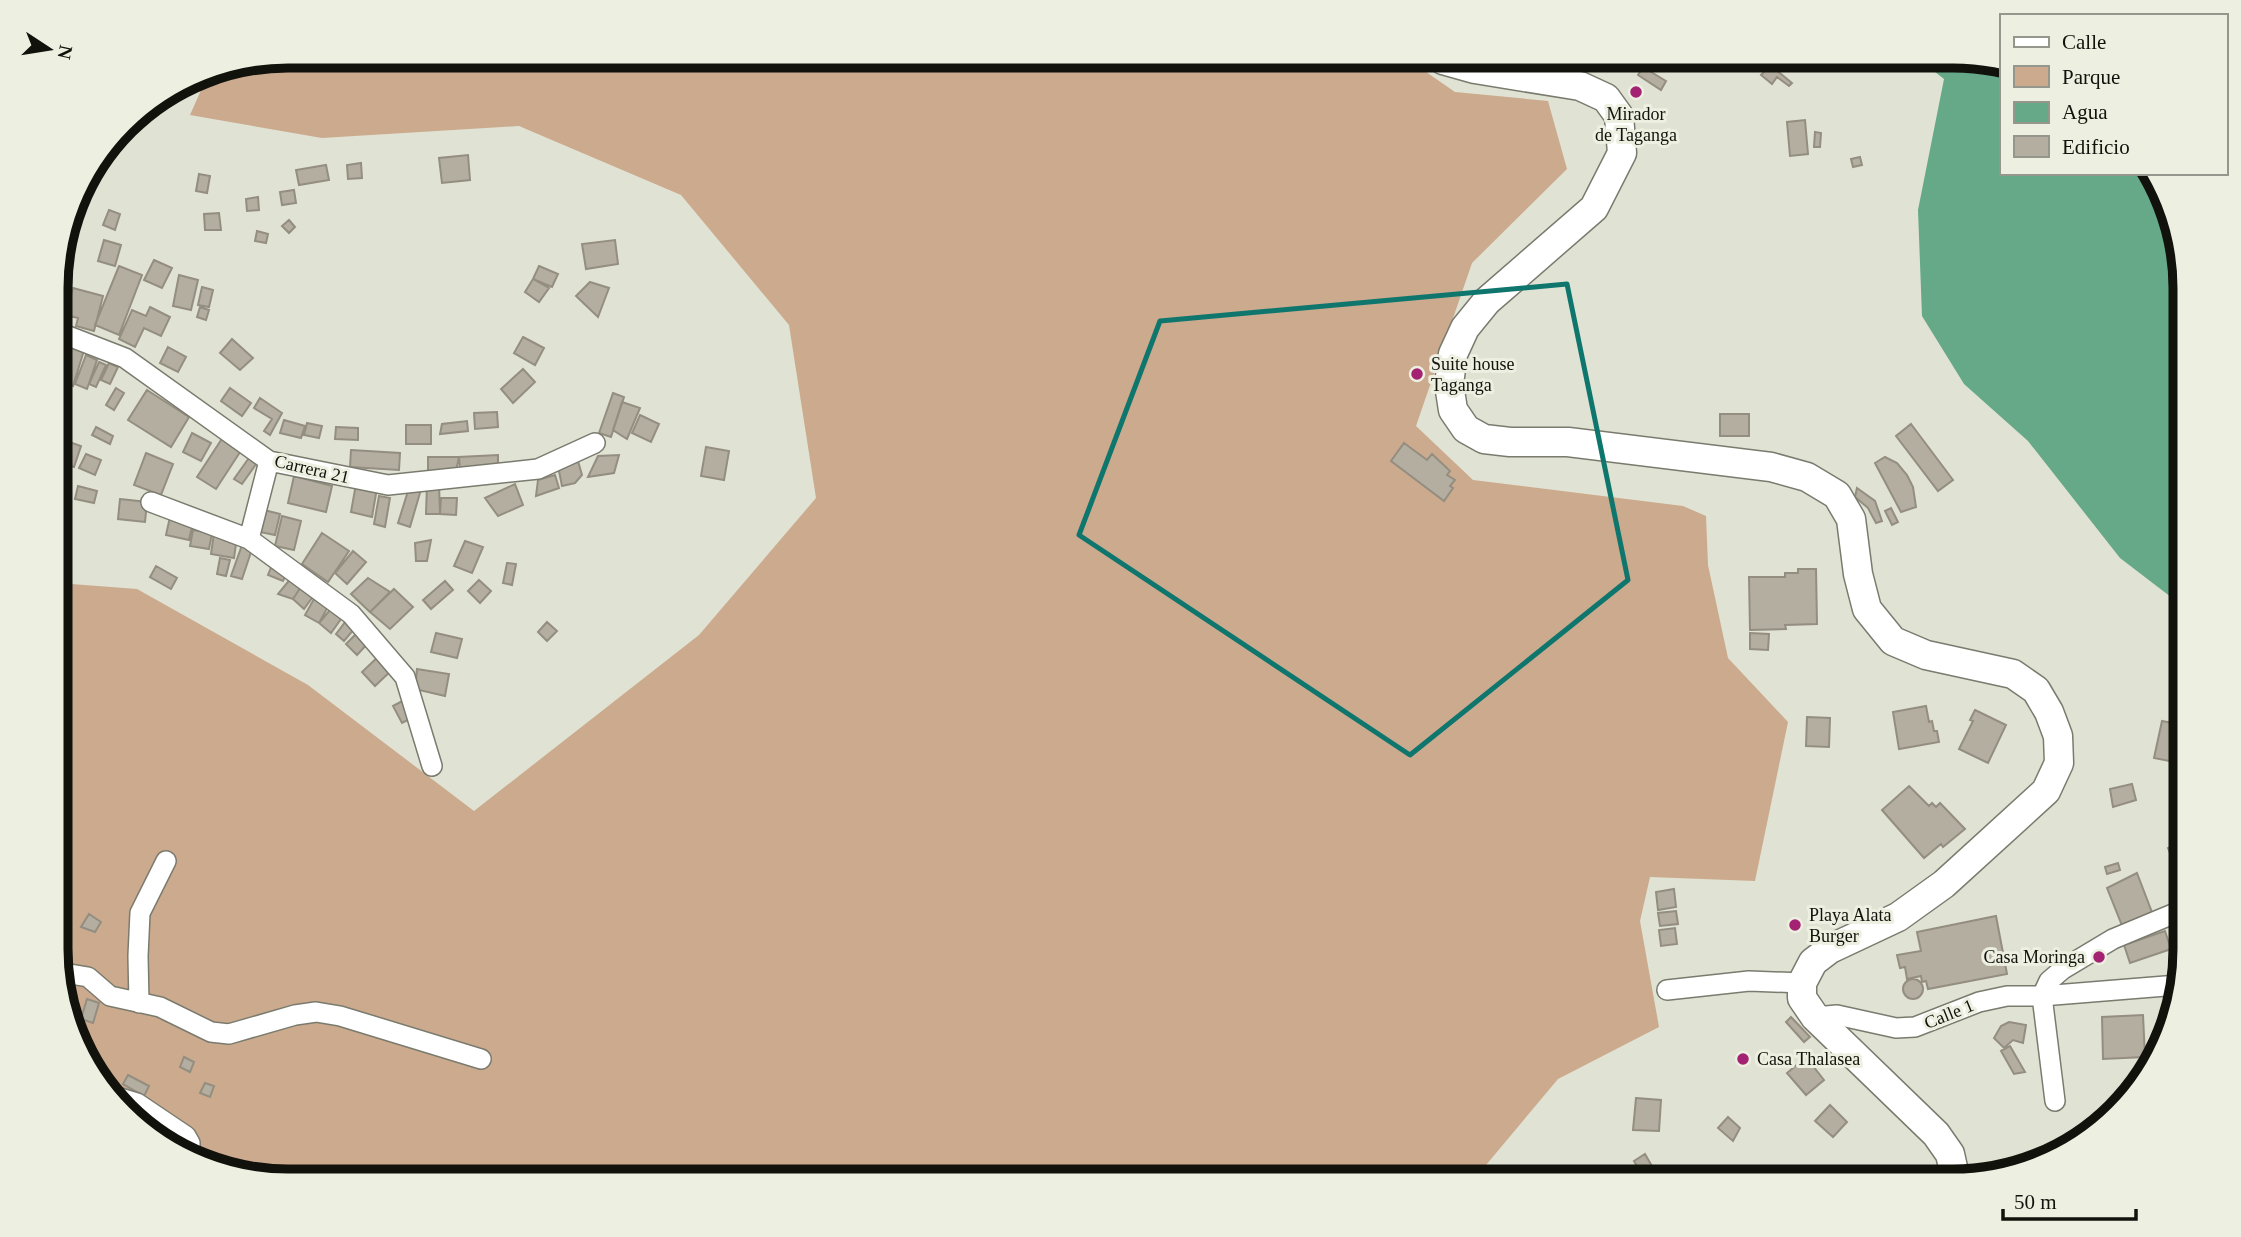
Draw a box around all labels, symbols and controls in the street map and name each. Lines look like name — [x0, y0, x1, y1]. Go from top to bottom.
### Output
north arrow — [14, 14, 84, 84]
legend — [2000, 14, 2227, 175]
text: Calle — [2062, 30, 2106, 54]
text: N — [53, 44, 77, 62]
text: Parque — [2062, 65, 2120, 89]
marker: Mirador de Taganga — [1628, 84, 1644, 100]
text: Agua — [2062, 100, 2108, 124]
place label: Mirador de Taganga — [1595, 104, 1677, 145]
text: Edificio — [2062, 135, 2130, 159]
place label: Suite house Taganga — [1431, 354, 1515, 395]
marker: Suite house Taganga — [1409, 366, 1425, 382]
street label: Carrera 21 — [272, 451, 352, 487]
place label: Playa Alata Burger — [1809, 905, 1891, 946]
marker: Playa Alata Burger — [1787, 917, 1803, 933]
place label: Casa Moringa — [1984, 947, 2085, 967]
marker: Casa Moringa — [2091, 949, 2107, 965]
street label: Calle 1 — [1921, 995, 1977, 1033]
place label: Casa Thalasea — [1757, 1049, 1860, 1069]
marker: Casa Thalasea — [1735, 1051, 1751, 1067]
scale bar — [2003, 1178, 2136, 1222]
text: 50 m — [2014, 1190, 2057, 1214]

